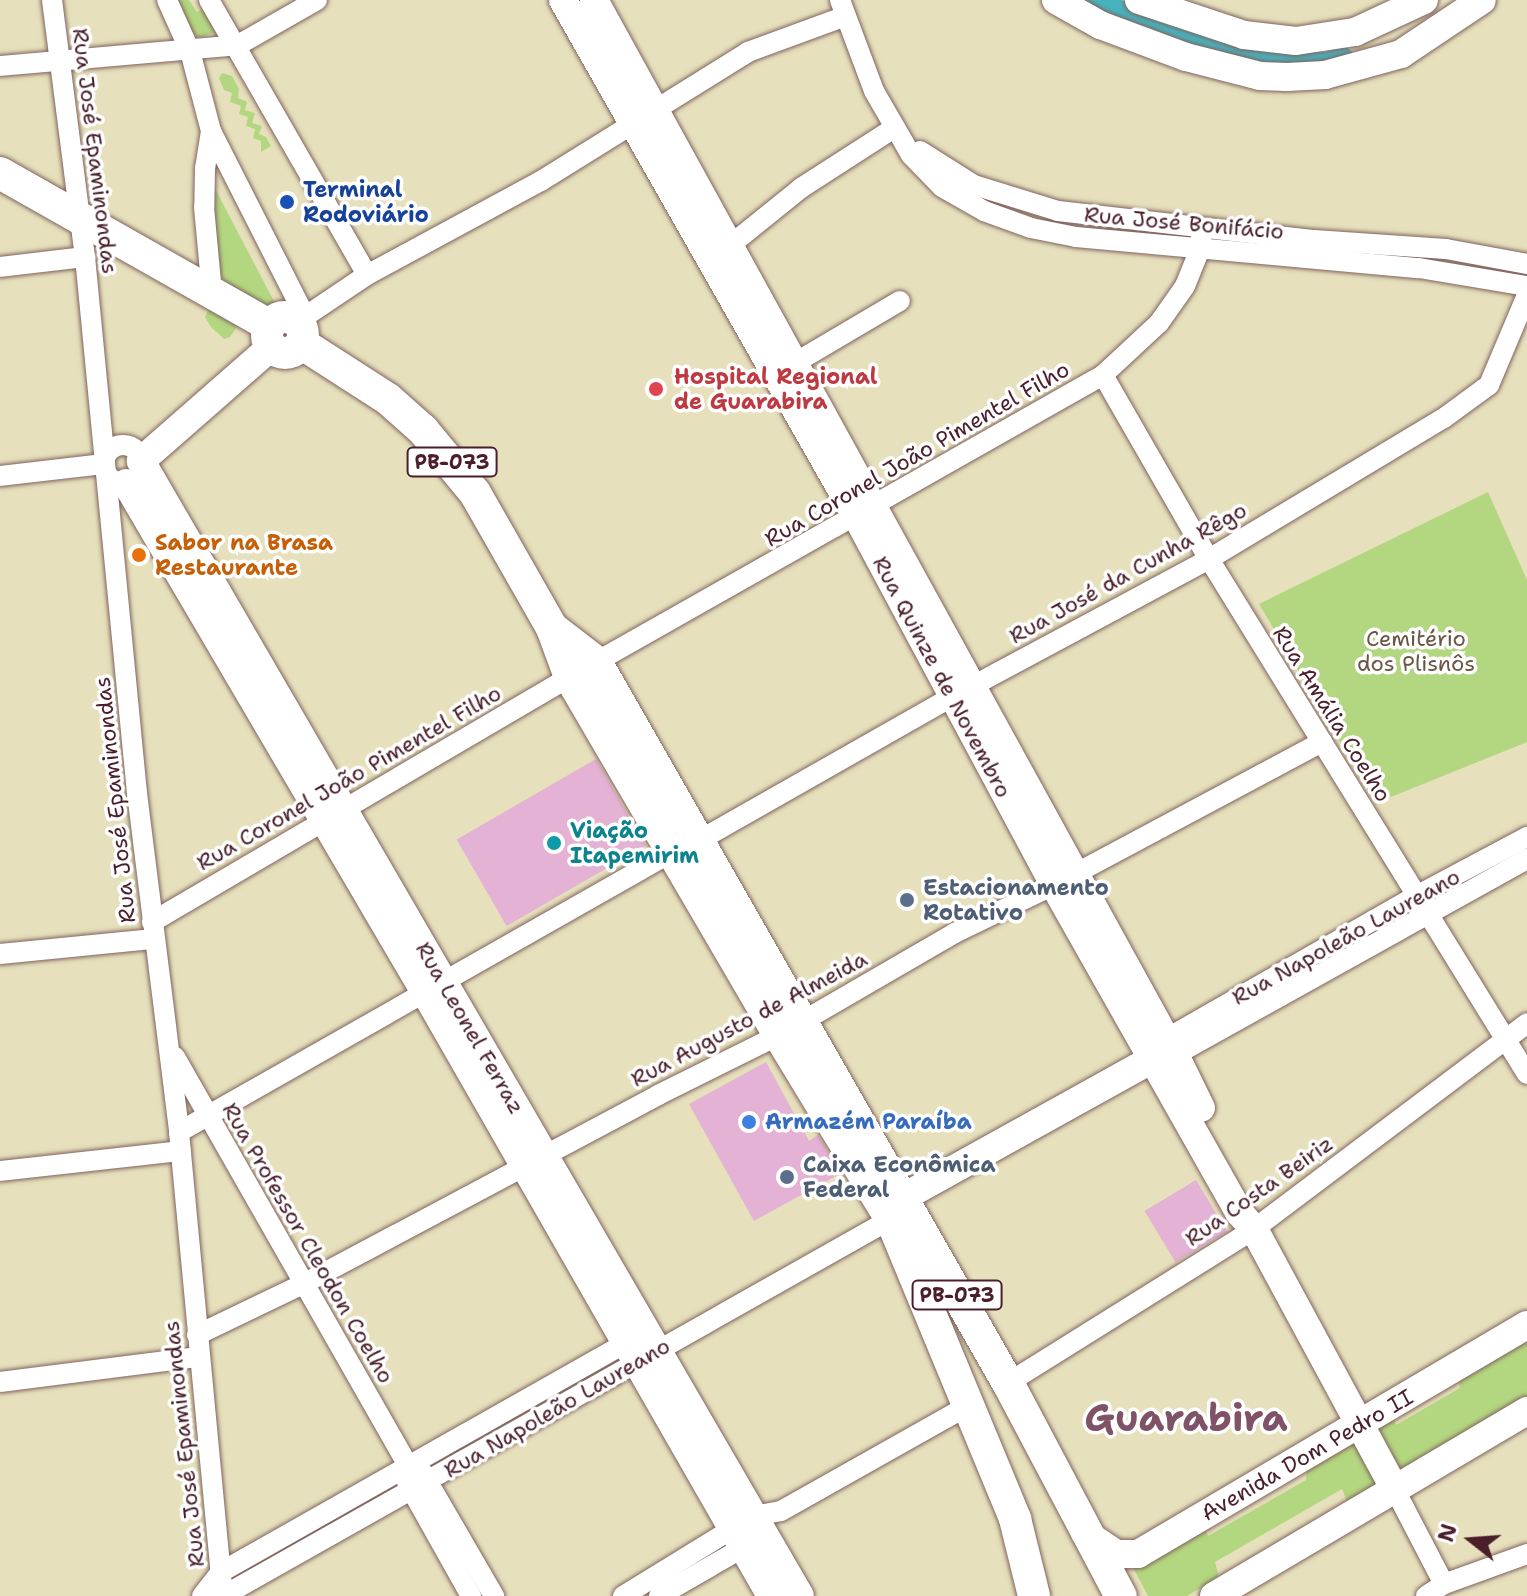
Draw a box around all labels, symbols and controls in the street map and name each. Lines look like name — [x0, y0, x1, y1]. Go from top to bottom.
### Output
street label: Rua José Epaminondas — [67, 27, 123, 275]
place label: Terminal Rodoviário — [303, 176, 429, 228]
marker: Terminal Rodoviário — [278, 193, 296, 211]
street label: Rua José Bonifácio — [1083, 201, 1285, 245]
street label: Rua Coronel João Pimentel Filho — [760, 356, 1074, 552]
place label: Hospital Regional de Guarabira — [674, 363, 877, 414]
marker: Hospital Regional de Guarabira — [645, 378, 667, 400]
road number: PB-073 — [406, 446, 498, 478]
street label: Rua José da Cunha Rêgo — [1005, 497, 1251, 649]
place label: Sabor na Brasa Restaurante — [155, 529, 333, 580]
marker: Sabor na Brasa Restaurante — [130, 546, 148, 564]
street label: Rua Quinze de Novembro — [867, 552, 1017, 802]
street label: Rua Amália Coelho — [1267, 621, 1397, 807]
park label: Cemitério dos Plisnôs — [1357, 625, 1475, 676]
street label: Rua José Epaminondas — [89, 676, 141, 924]
street label: Rua Coronel João Pimentel Filho — [192, 680, 506, 876]
place label: Viação Itapemirim — [570, 817, 699, 868]
marker: Viação Itapemirim — [545, 834, 563, 852]
street label: Rua Napoleão Laureano — [1227, 863, 1465, 1011]
place label: Estacionamento Rotativo — [923, 874, 1109, 926]
marker: Estacionamento Rotativo — [898, 891, 916, 909]
street label: Rua Leonel Ferraz — [410, 937, 530, 1119]
street label: Rua Augusto de Almeida — [626, 945, 872, 1093]
street label: Rua Professor Cleodon Coelho — [217, 1098, 399, 1388]
place label: Armazém Paraíba — [765, 1109, 972, 1135]
marker: Armazém Paraíba — [740, 1113, 758, 1131]
street label: Rua Costa Beiriz — [1180, 1130, 1338, 1252]
place label: Caixa Econômica Federal — [803, 1151, 995, 1202]
marker: Caixa Econômica Federal — [778, 1168, 796, 1186]
road number: PB-073 — [911, 1279, 1003, 1311]
street label: Rua José Epaminondas — [158, 1320, 210, 1568]
street label: Rua Napoleão Laureano — [439, 1332, 675, 1484]
street label: Avenida Dom Pedro II — [1196, 1384, 1418, 1526]
district label: Guarabira — [1084, 1395, 1288, 1441]
north arrow — [1431, 1500, 1511, 1580]
text: N — [1431, 1520, 1464, 1545]

